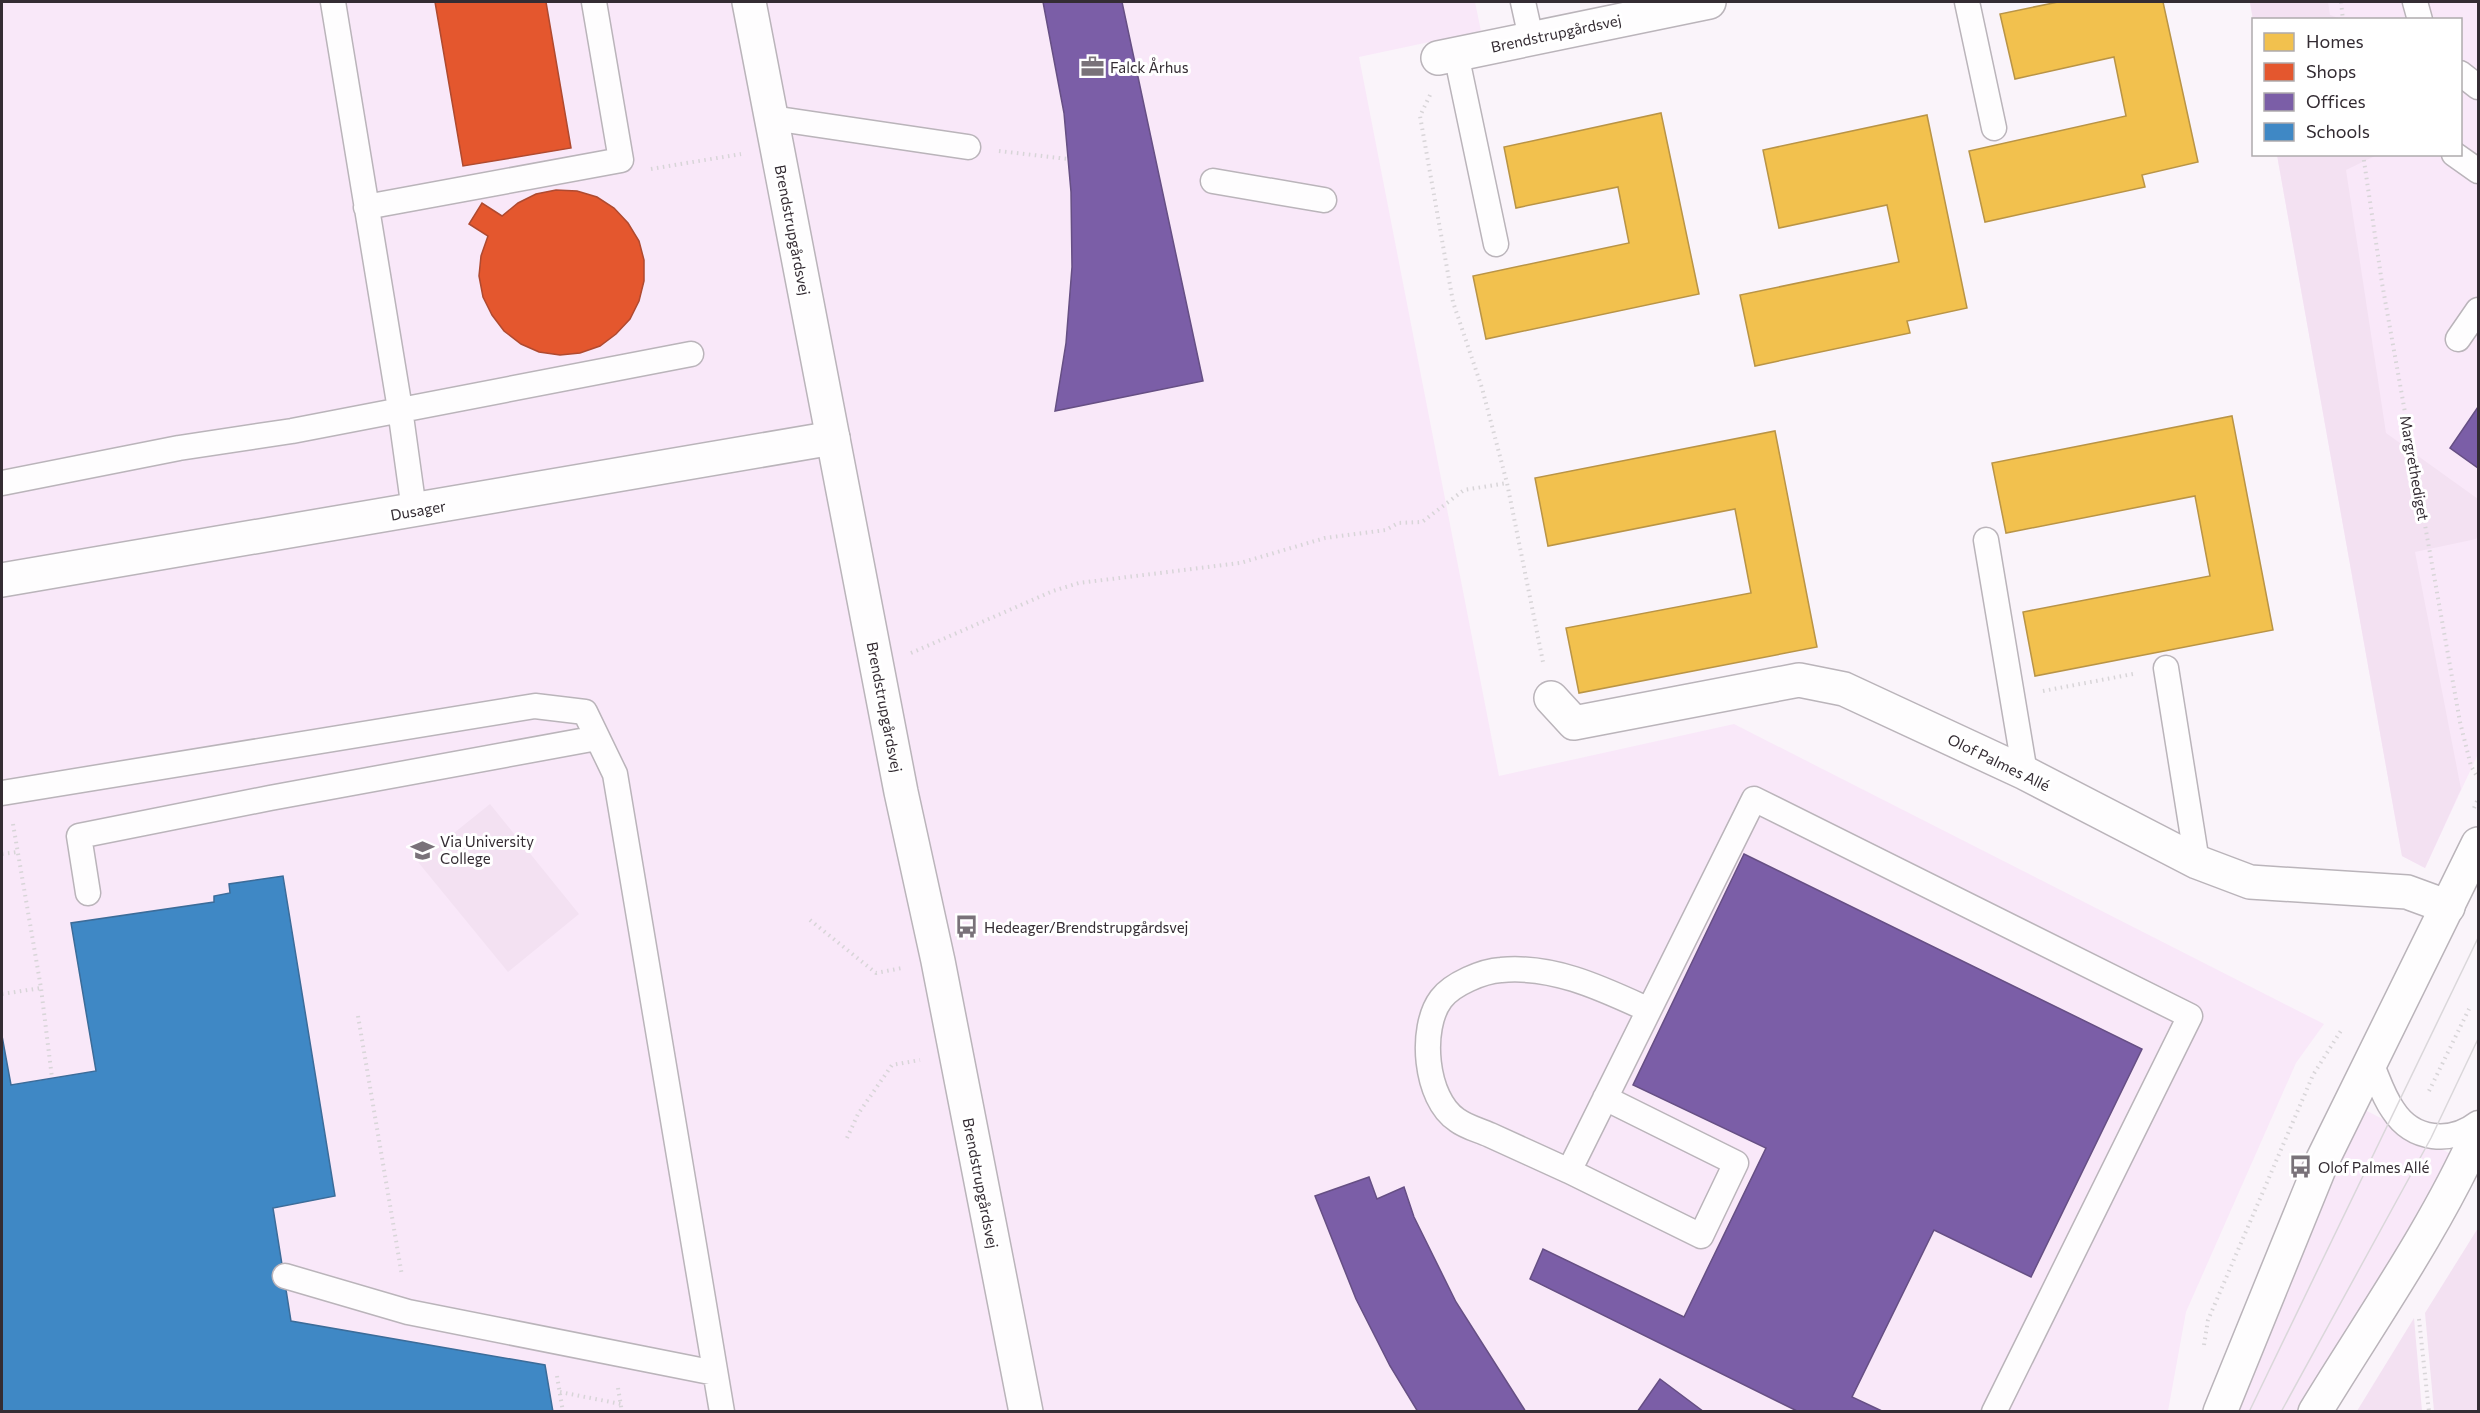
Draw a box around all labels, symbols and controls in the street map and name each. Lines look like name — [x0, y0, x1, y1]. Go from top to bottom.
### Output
street label: Brendstrupgårdsvej — [1489, 10, 1623, 56]
legend — [2252, 18, 2462, 156]
text: Homes — [2306, 30, 2364, 52]
office icon: Falck Århus — [1079, 54, 1105, 80]
place label: Falck Århus — [1110, 57, 1189, 76]
text: Shops — [2306, 60, 2356, 82]
text: Offices — [2306, 90, 2366, 112]
text: Schools — [2306, 120, 2370, 142]
street label: Brendstrupgårdsvej — [771, 163, 815, 297]
street label: Margrethediget — [2397, 414, 2433, 522]
street label: Dusager — [389, 496, 447, 524]
street label: Brendstrupgårdsvej — [863, 640, 907, 774]
street label: Olof Palmes Allé — [1945, 729, 2053, 795]
place label: Via University College — [440, 832, 534, 867]
school or university icon: Via University College — [409, 837, 435, 863]
bus stop icon: Hedeager/Brendstrupgårdsvej — [953, 914, 979, 940]
place label: Hedeager/Brendstrupgårdsvej — [984, 918, 1188, 936]
street label: Brendstrupgårdsvej — [959, 1116, 1003, 1250]
bus stop icon: Olof Palmes Allé — [2287, 1154, 2313, 1180]
place label: Olof Palmes Allé — [2318, 1158, 2429, 1176]

